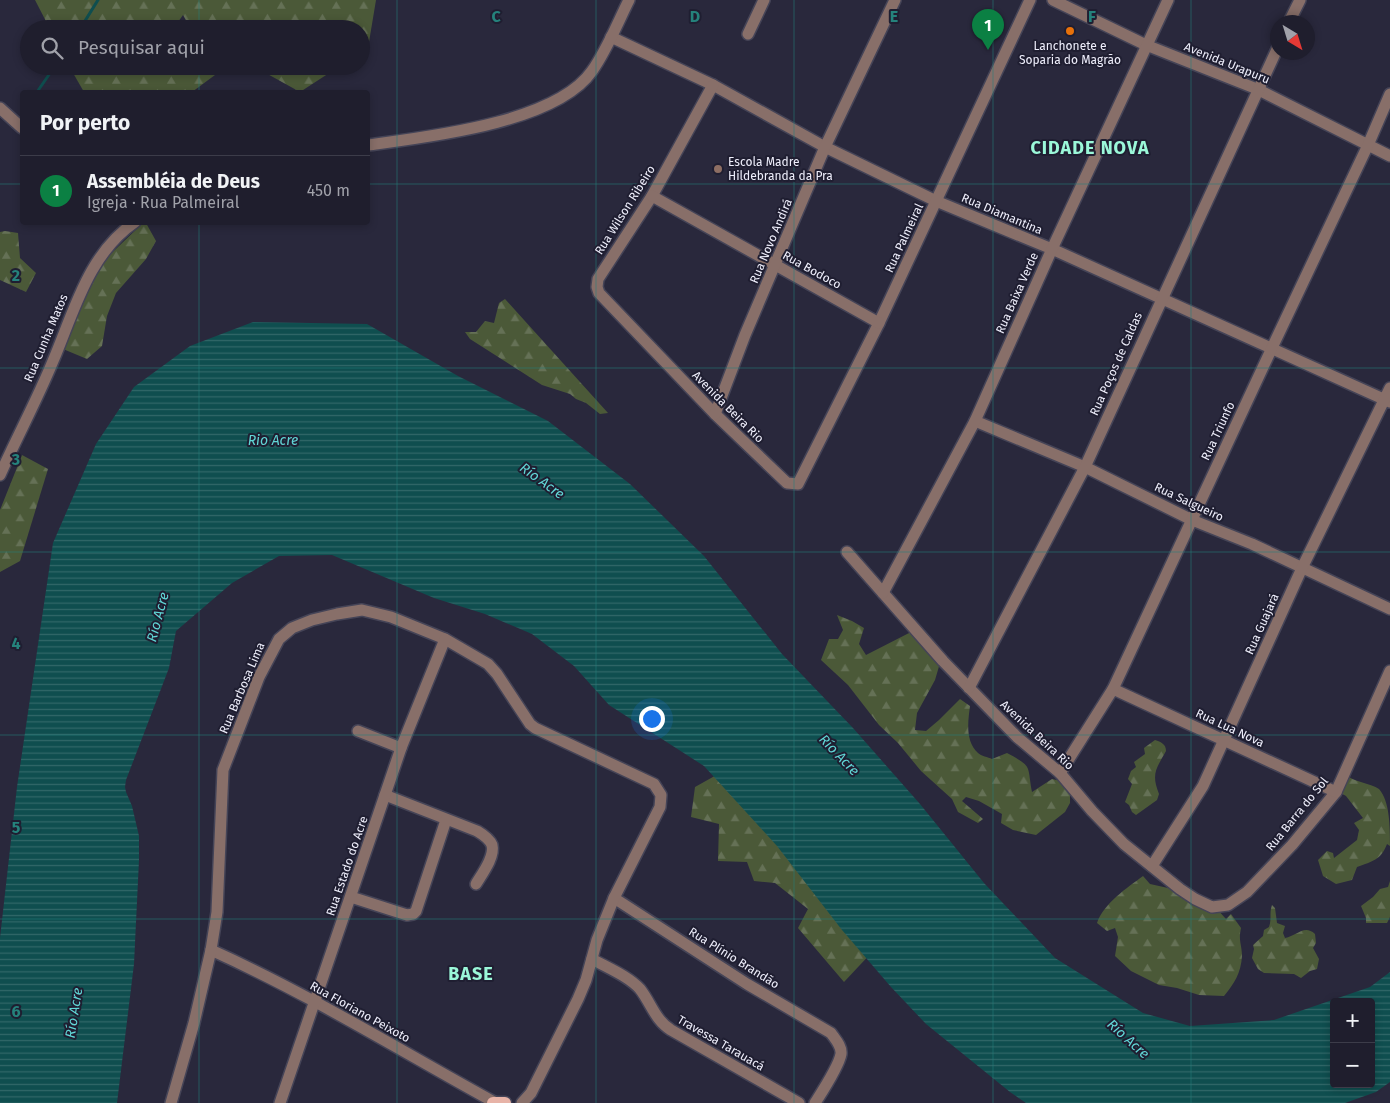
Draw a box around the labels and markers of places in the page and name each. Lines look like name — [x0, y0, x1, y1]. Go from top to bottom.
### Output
pin: 1 — [972, 9, 1004, 50]
marker: Lanchonete e Soparia do Magrão — [1064, 25, 1076, 37]
place label: Lanchonete e Soparia do Magrão — [1019, 39, 1121, 67]
place label: Escola Madre Hildebranda da Pra — [728, 155, 833, 183]
marker: Escola Madre Hildebranda da Pra — [712, 163, 724, 175]

